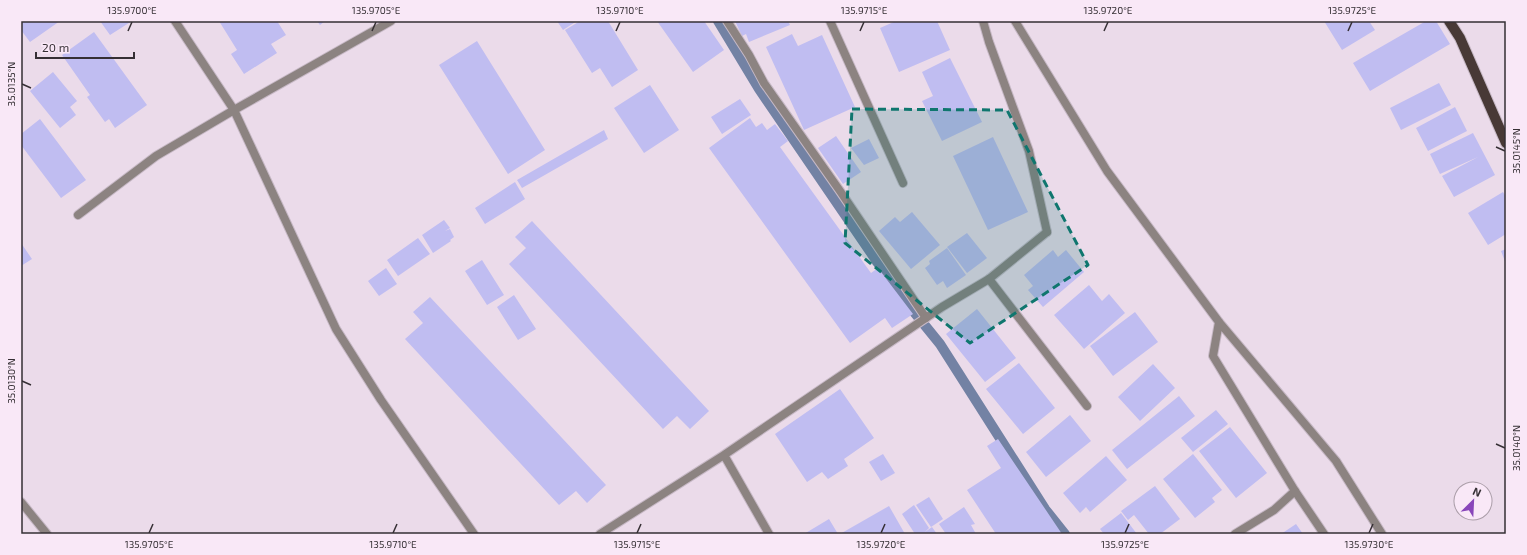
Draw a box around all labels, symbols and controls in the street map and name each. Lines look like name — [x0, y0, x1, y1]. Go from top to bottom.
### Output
text: 135.9700°E — [107, 4, 157, 16]
text: 135.9705°E — [352, 4, 401, 16]
text: 135.9710°E — [596, 4, 644, 16]
text: 135.9715°E — [841, 4, 888, 16]
text: 135.9720°E — [1084, 4, 1133, 16]
text: 135.9725°E — [1328, 4, 1377, 16]
scale bar — [36, 34, 134, 60]
text: 20 m — [42, 40, 69, 54]
text: 35.0135°N — [5, 62, 17, 106]
text: 35.0145°N — [1510, 128, 1522, 174]
text: 35.0130°N — [5, 358, 17, 404]
text: 35.0140°N — [1510, 425, 1522, 471]
north arrow — [1453, 481, 1493, 521]
text: N — [1471, 484, 1484, 499]
text: 135.9705°E — [125, 538, 174, 550]
text: 135.9710°E — [369, 538, 417, 550]
text: 135.9715°E — [614, 538, 661, 550]
text: 135.9720°E — [857, 538, 906, 550]
text: 135.9725°E — [1101, 538, 1150, 550]
text: 135.9730°E — [1345, 538, 1394, 550]

